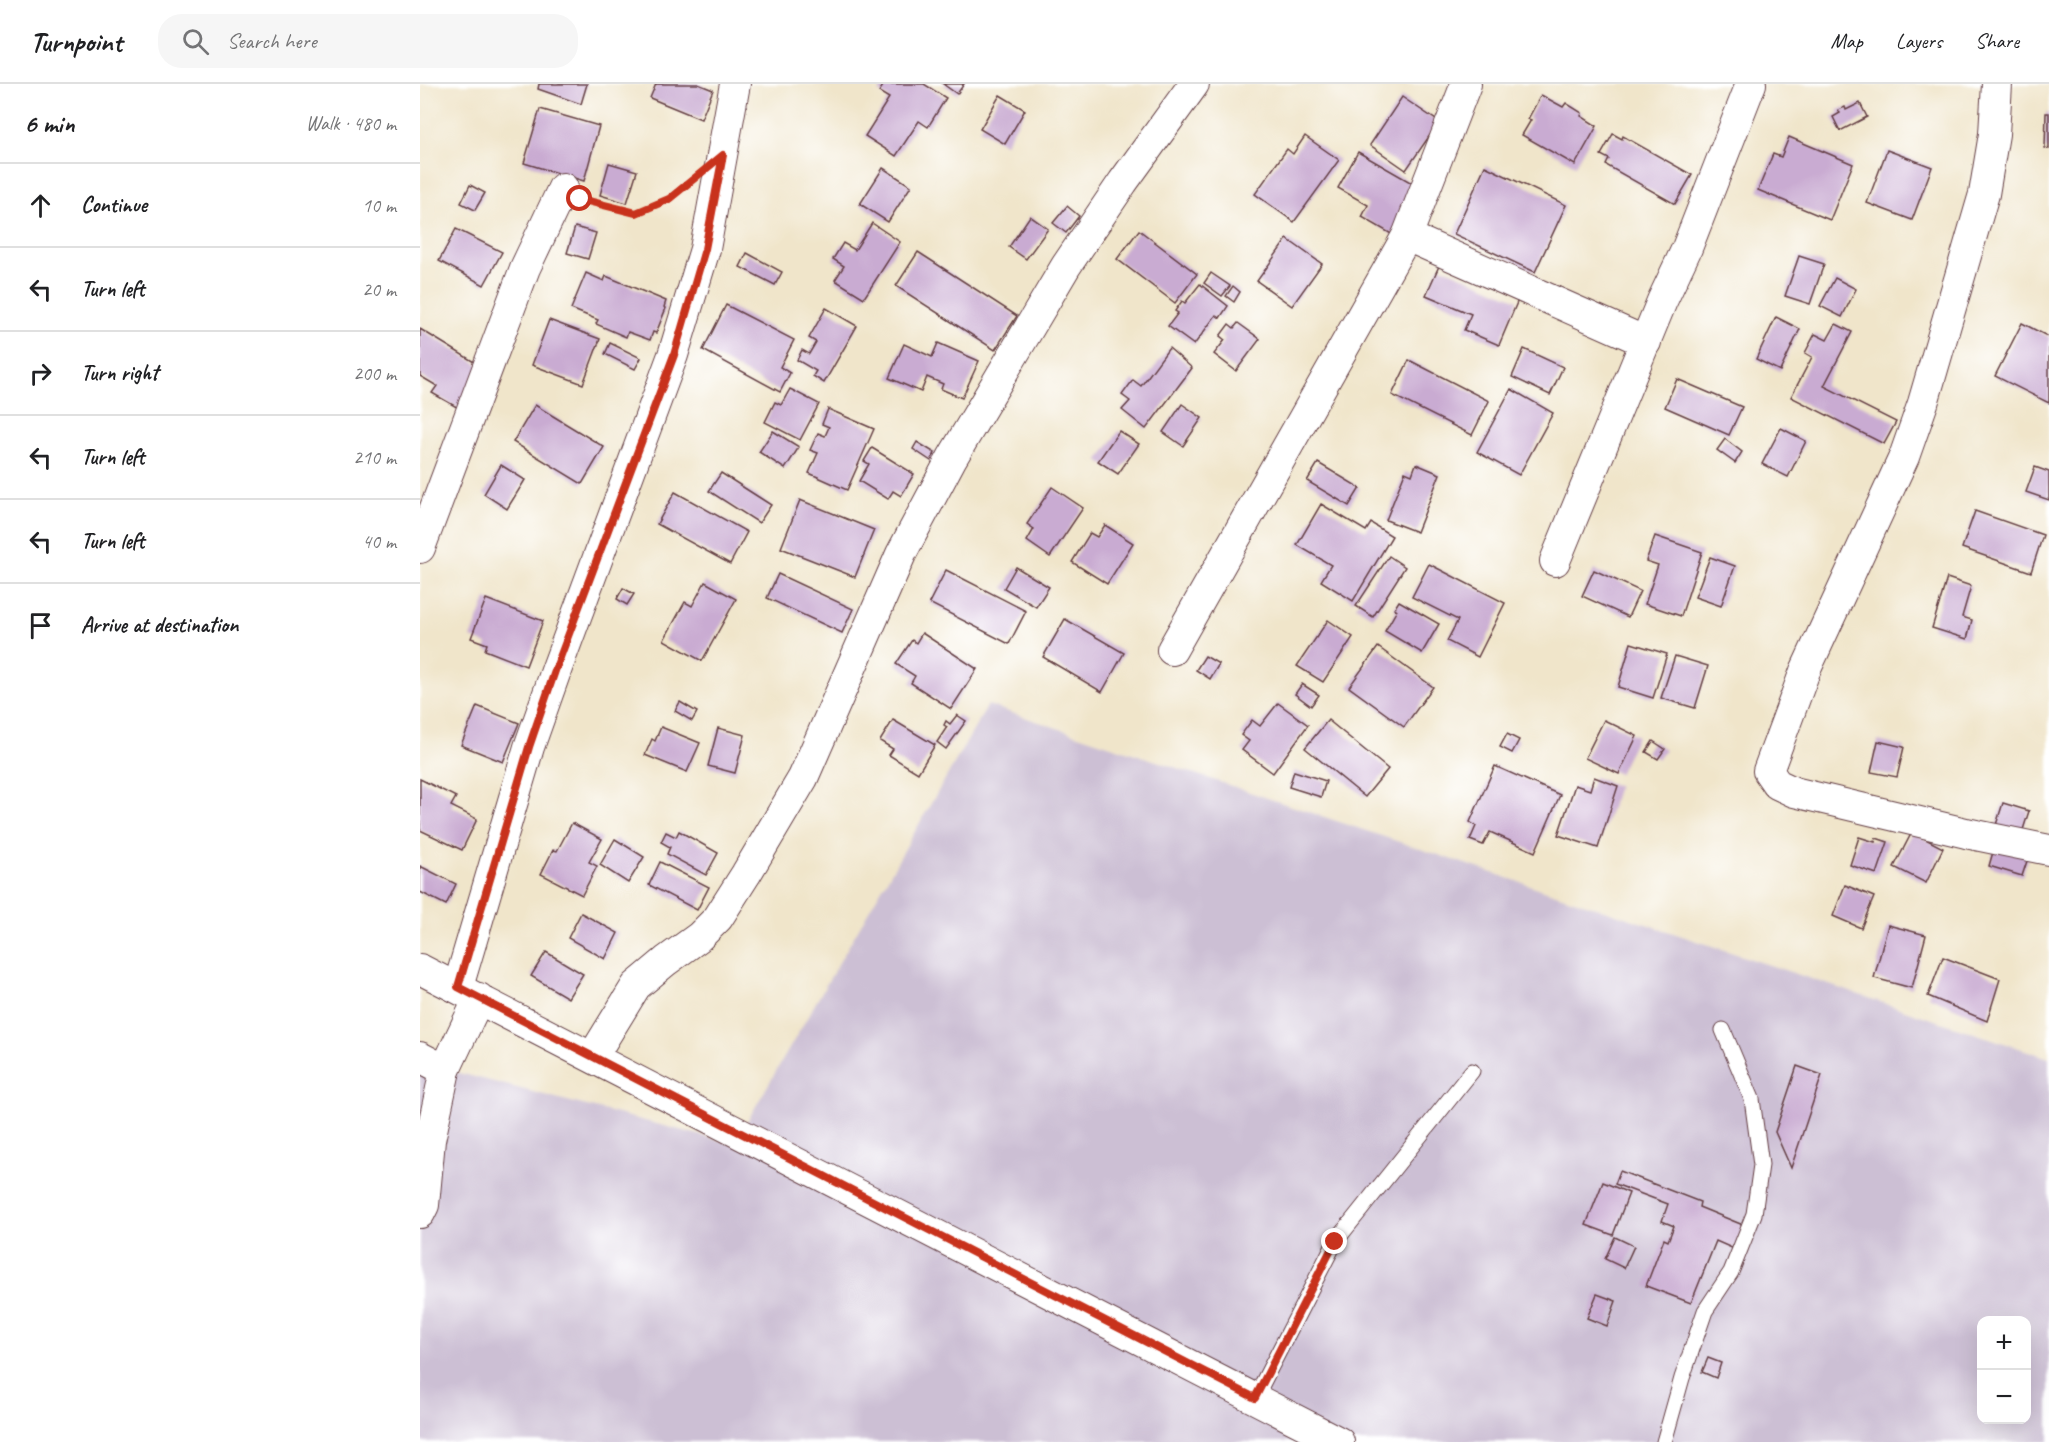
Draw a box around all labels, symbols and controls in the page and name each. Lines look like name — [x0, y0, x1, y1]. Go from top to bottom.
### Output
search box — [158, 14, 578, 68]
text: Turnpoint — [30, 24, 122, 59]
icon: search — [179, 25, 212, 58]
text: Search here — [227, 27, 317, 55]
text: Map — [1830, 28, 1863, 54]
text: Layers — [1896, 28, 1942, 54]
text: Share — [1975, 28, 2019, 54]
text: 6 min — [24, 107, 74, 140]
text: Walk · 480 m — [306, 111, 396, 136]
route start — [566, 185, 592, 211]
icon: ahead — [24, 189, 57, 222]
text: Continue — [81, 191, 147, 219]
text: 10 m — [362, 193, 396, 218]
icon: left — [24, 273, 57, 306]
text: Turn left — [81, 275, 145, 303]
text: 20 m — [362, 277, 396, 302]
icon: right — [24, 357, 57, 390]
text: Turn right — [81, 359, 158, 387]
text: 200 m — [353, 361, 396, 386]
icon: left — [24, 441, 57, 474]
text: Turn left — [81, 443, 145, 471]
text: 210 m — [353, 445, 396, 470]
icon: left — [24, 525, 57, 558]
text: Turn left — [81, 527, 145, 555]
text: 40 m — [362, 529, 396, 554]
icon: arrive — [24, 609, 57, 642]
text: Arrive at destination — [81, 611, 238, 639]
route end — [1321, 1228, 1347, 1254]
map controls — [1977, 1316, 2031, 1424]
button: + — [1977, 1316, 2031, 1370]
button: − — [1977, 1370, 2031, 1424]

